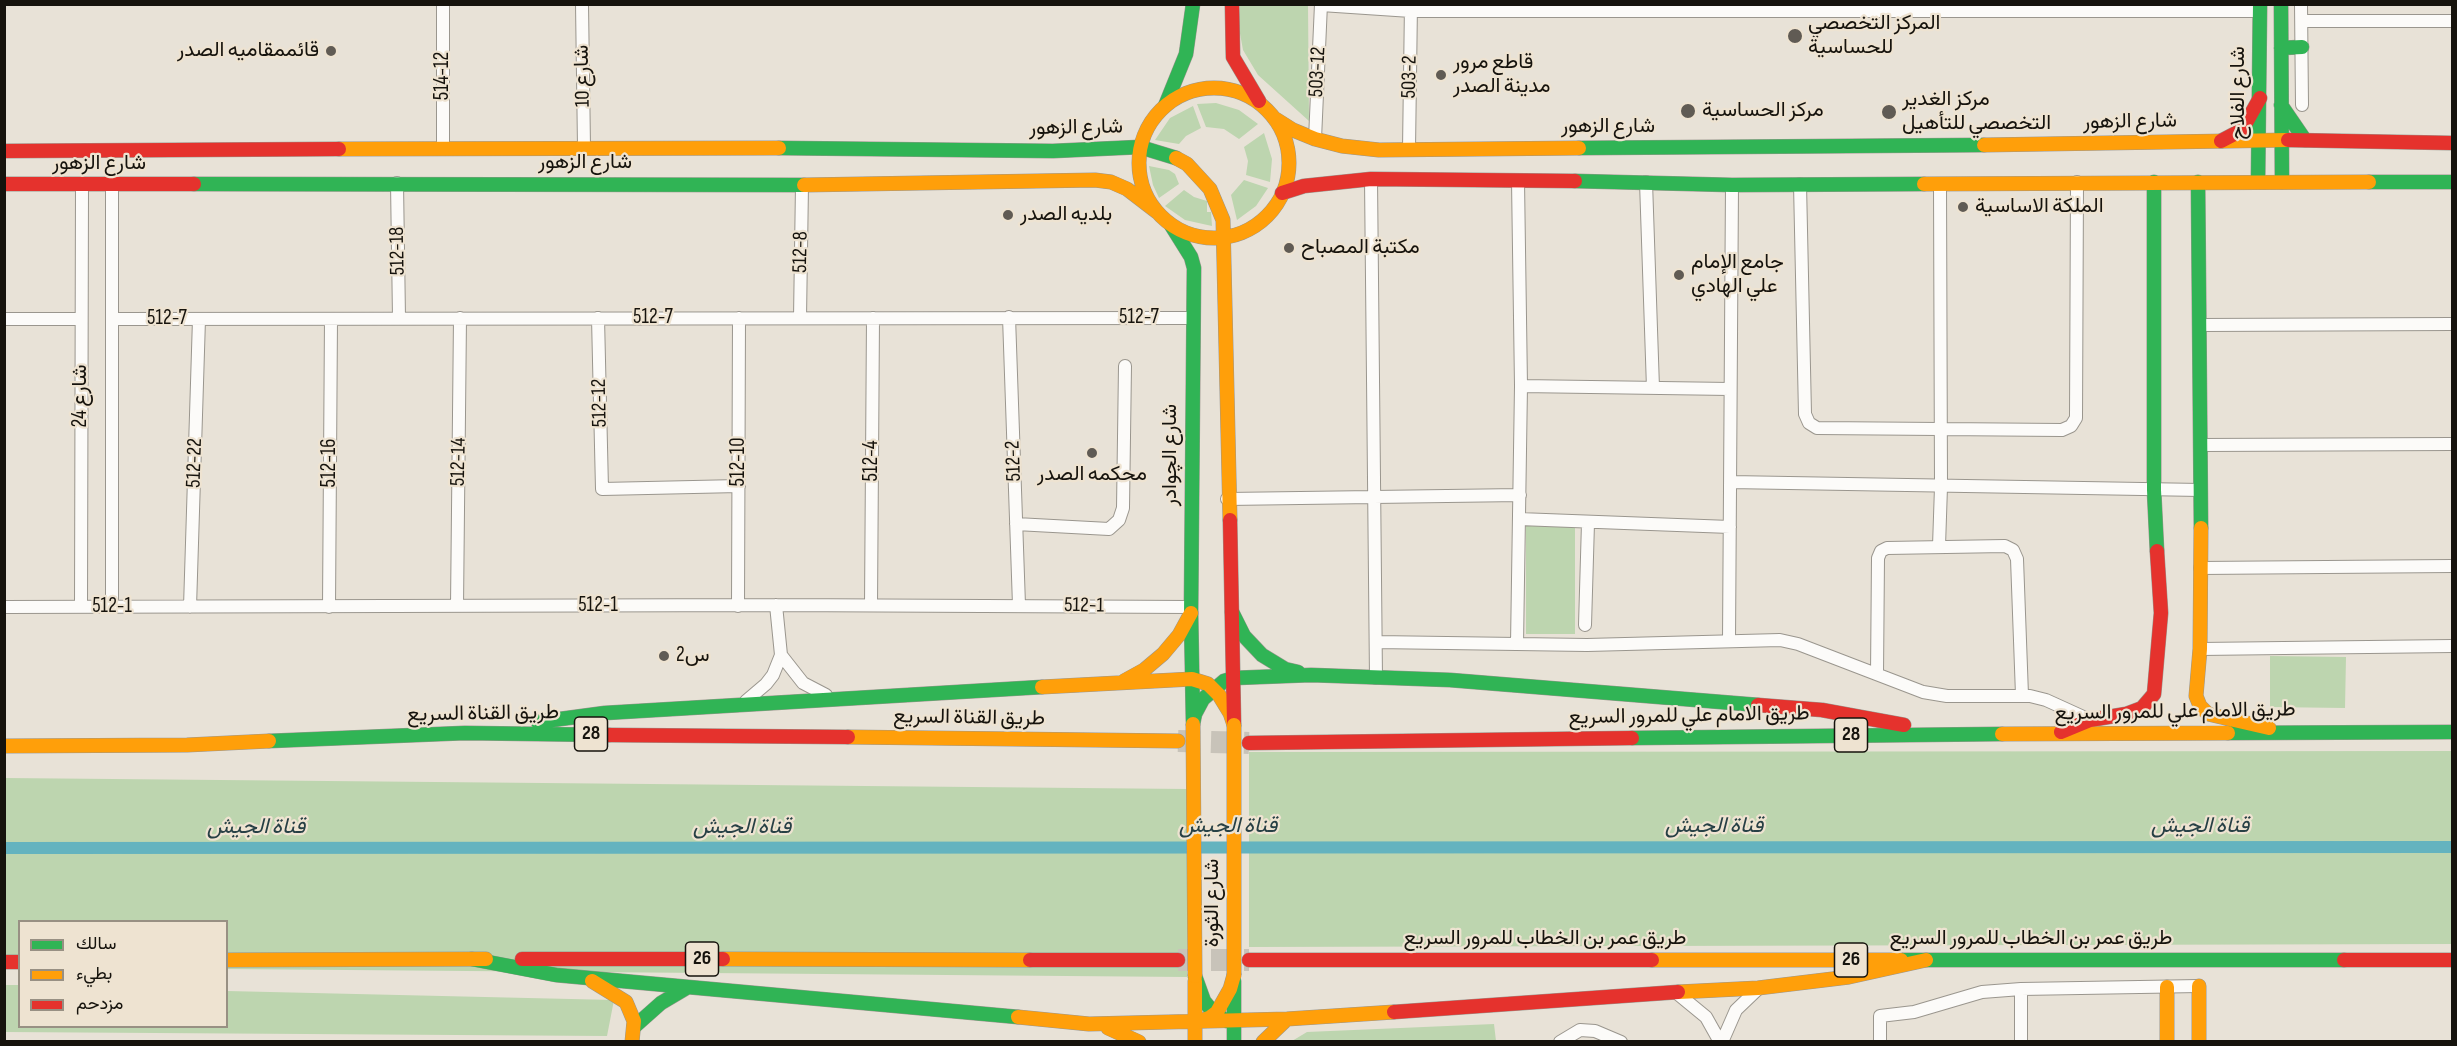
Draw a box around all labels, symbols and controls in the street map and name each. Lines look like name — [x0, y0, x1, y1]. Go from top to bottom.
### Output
place label: المركز التخصصي للحساسية — [1808, 11, 1940, 61]
marker: المركز التخصصي للحساسية — [1786, 27, 1804, 45]
place label: قائممقاميه الصدر — [177, 38, 319, 64]
marker: قائممقاميه الصدر — [324, 44, 338, 58]
street label: شارع 10 — [570, 45, 596, 107]
street label: 503-12 — [1304, 46, 1332, 98]
street label: شارع الفلاح — [2226, 46, 2252, 140]
place label: قاطع مرور مدينة الصدر — [1453, 50, 1551, 100]
street label: 514-12 — [430, 52, 456, 100]
street label: 503-2 — [1397, 55, 1423, 99]
marker: قاطع مرور مدينة الصدر — [1434, 68, 1448, 82]
place label: مركز الغدير التخصصي للتأهيل — [1902, 87, 2051, 137]
place label: مركز الحساسية — [1702, 98, 1824, 124]
marker: مركز الحساسية — [1679, 102, 1697, 120]
marker: مركز الغدير التخصصي للتأهيل — [1880, 103, 1898, 121]
street label: شارع الزهور — [2083, 109, 2177, 135]
street label: شارع الزهور — [1561, 114, 1655, 140]
street label: شارع الزهور — [1029, 115, 1123, 141]
street label: شارع الزهور — [538, 150, 632, 176]
street label: شارع الزهور — [52, 151, 146, 177]
place label: الملكة الاساسية — [1975, 194, 2104, 220]
marker: الملكة الاساسية — [1956, 200, 1970, 214]
place label: بلديه الصدر — [1020, 202, 1112, 228]
marker: بلديه الصدر — [1001, 208, 1015, 222]
street label: 512-18 — [385, 226, 411, 276]
street label: 512-8 — [788, 231, 814, 273]
place label: مكتبة المصباح — [1301, 235, 1420, 261]
marker: مكتبة المصباح — [1282, 241, 1296, 255]
place label: جامع الإمام علي الهادي — [1691, 250, 1784, 300]
marker: جامع الإمام علي الهادي — [1672, 268, 1686, 282]
street label: 512-7 — [633, 305, 673, 331]
street label: 512-7 — [1119, 305, 1159, 331]
street label: 512-7 — [147, 306, 187, 332]
street label: شارع 24 — [68, 365, 94, 427]
street label: 512-12 — [587, 378, 613, 428]
street label: شارع الچوادر — [1158, 404, 1184, 506]
street label: 512-10 — [726, 437, 752, 487]
street label: 512-22 — [182, 438, 208, 488]
street label: 512-14 — [446, 438, 472, 486]
street label: 512-16 — [317, 439, 343, 487]
street label: 512-4 — [859, 440, 885, 482]
street label: 512-2 — [1001, 440, 1027, 482]
marker: محكمه الصدر — [1085, 446, 1099, 460]
place label: محكمه الصدر — [1037, 462, 1147, 488]
street label: 512-1 — [578, 593, 618, 619]
street label: 512-1 — [1064, 593, 1104, 619]
street label: 512-1 — [92, 594, 132, 620]
place label: س2 — [676, 643, 709, 669]
marker: س2 — [657, 649, 671, 663]
street label: طريق الامام علي للمرور السريع — [2054, 697, 2296, 727]
street label: طريق القناة السريع — [407, 700, 559, 728]
street label: طريق الامام علي للمرور السريع — [1568, 701, 1810, 731]
street label: طريق القناة السريع — [893, 704, 1045, 732]
road number: 28 — [574, 717, 608, 751]
road number: 28 — [1834, 718, 1868, 752]
water label: قناة الجيش — [1179, 813, 1277, 839]
water label: قناة الجيش — [1665, 813, 1763, 839]
water label: قناة الجيش — [2151, 813, 2249, 839]
water label: قناة الجيش — [207, 814, 305, 840]
water label: قناة الجيش — [693, 814, 791, 840]
street label: شارع الثورة — [1200, 859, 1226, 947]
legend — [18, 920, 228, 1028]
street label: طريق عمر بن الخطاب للمرور السريع — [1403, 926, 1687, 952]
street label: طريق عمر بن الخطاب للمرور السريع — [1889, 926, 2173, 952]
text: سالك — [76, 933, 116, 954]
road number: 26 — [686, 942, 718, 976]
road number: 26 — [1834, 943, 1868, 977]
text: بطيء — [76, 963, 112, 984]
text: مزدحم — [76, 993, 123, 1014]

